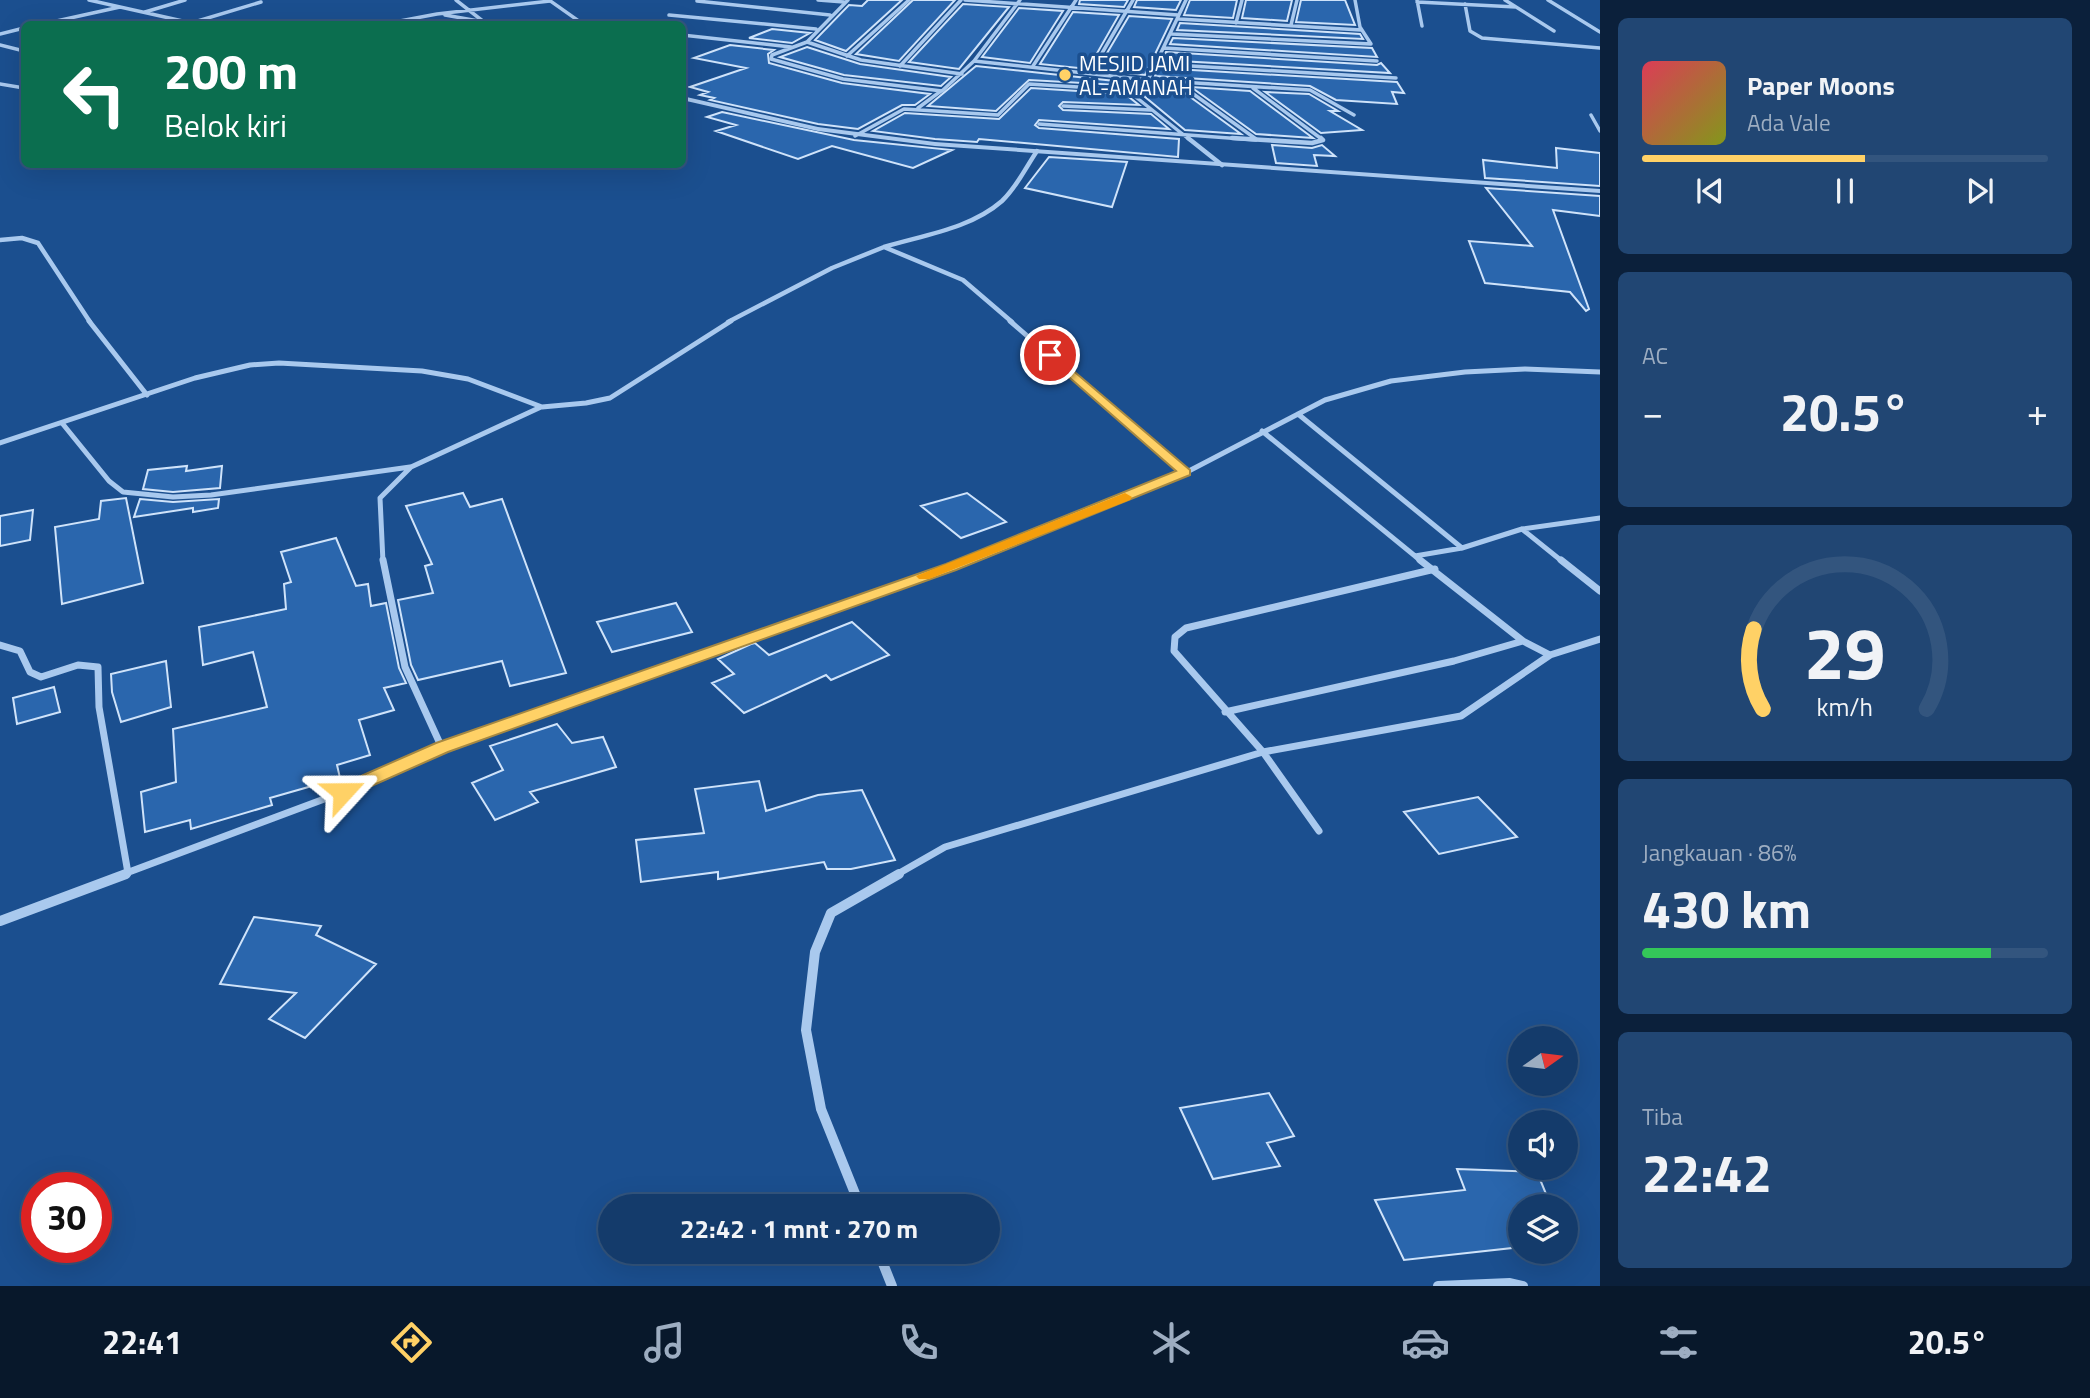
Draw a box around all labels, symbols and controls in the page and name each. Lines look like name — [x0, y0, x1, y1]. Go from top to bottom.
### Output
text: 200 m — [164, 33, 298, 108]
place label: MESJID JAMI AL-AMANAH — [1079, 47, 1193, 103]
icon: left — [49, 49, 140, 140]
text: Paper Moons — [1747, 66, 1895, 105]
marker: MESJID JAMI AL-AMANAH — [1057, 67, 1073, 83]
text: Belok kiri — [164, 101, 287, 149]
text: Ada Vale — [1747, 105, 1831, 140]
icon: previous — [1691, 172, 1729, 210]
icon: pause — [1826, 172, 1864, 210]
icon: next — [1961, 172, 1999, 210]
pin — [1020, 325, 1080, 385]
icon: arrive — [1031, 336, 1069, 374]
text: AC — [1642, 338, 1668, 373]
text: 20.5° — [1780, 372, 1910, 451]
text: − — [1642, 383, 1663, 441]
text: + — [2027, 383, 2048, 441]
text: 29 — [1804, 597, 1886, 707]
text: km/h — [1817, 688, 1873, 726]
position arrow — [306, 755, 380, 829]
text: Jangkauan · 86% — [1642, 835, 1797, 870]
text: 430 km — [1642, 869, 1811, 948]
north arrow — [1508, 1026, 1578, 1096]
map controls — [1508, 1026, 1578, 1264]
text: Tiba — [1642, 1099, 1683, 1134]
button: sound — [1508, 1110, 1578, 1180]
text: 22:42 — [1642, 1133, 1772, 1212]
speed limit sign: 30 — [21, 1172, 112, 1263]
button: layers — [1508, 1194, 1578, 1264]
text: 22:42 · 1 mnt · 270 m — [680, 1209, 918, 1248]
text: 22:41 — [102, 1318, 182, 1366]
icon: directions — [387, 1318, 436, 1367]
icon: music — [640, 1318, 689, 1367]
icon: phone — [894, 1318, 943, 1367]
icon: climate — [1147, 1318, 1196, 1367]
icon: car — [1401, 1318, 1450, 1367]
icon: filters — [1654, 1318, 1703, 1367]
text: 20.5° — [1908, 1318, 1988, 1366]

